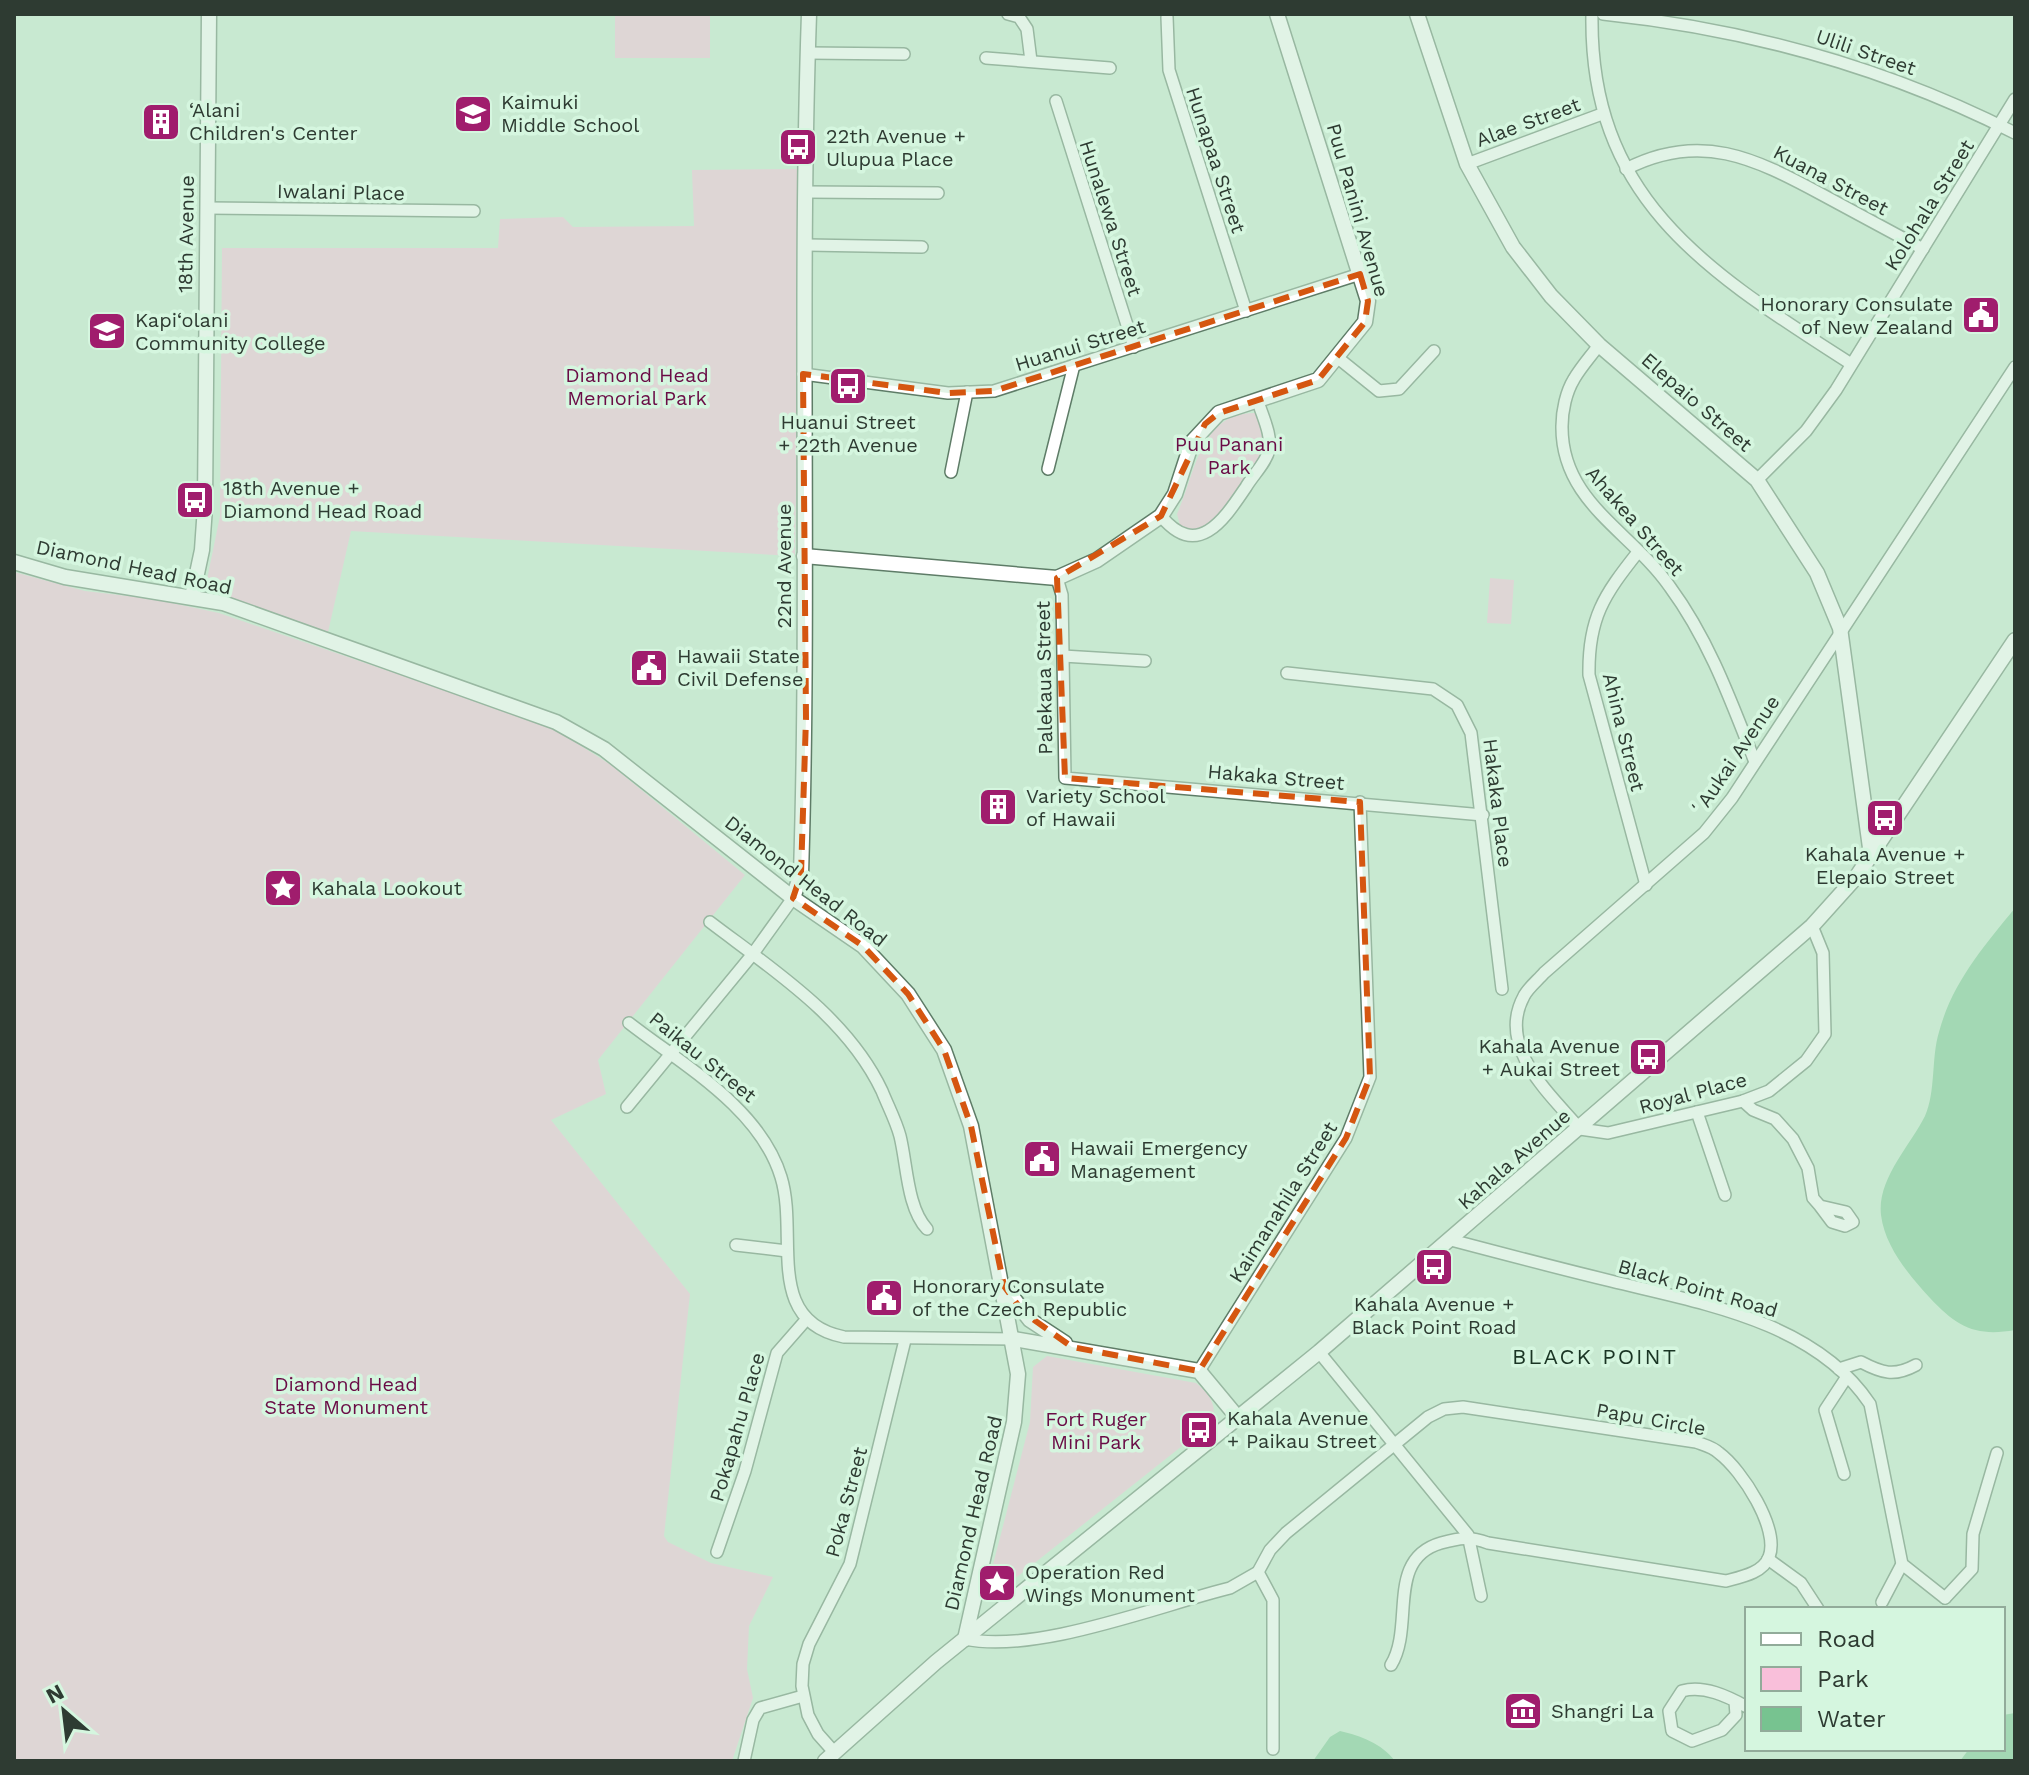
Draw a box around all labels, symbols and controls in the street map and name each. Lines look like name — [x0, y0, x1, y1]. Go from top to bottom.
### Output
street label: Ulili Street — [1813, 24, 1920, 80]
street label: Hunapaa Street — [1181, 84, 1251, 237]
place label: Kaimuki Middle School — [501, 90, 639, 137]
street label: Alae Street — [1473, 92, 1584, 152]
school or university icon: Kaimuki Middle School — [452, 93, 494, 135]
place label: ‘Alani Children's Center — [189, 98, 358, 145]
building icon: ‘Alani Children's Center — [140, 101, 182, 143]
street label: Puu Panini Avenue — [1322, 120, 1394, 300]
place label: 22th Avenue + Ulupua Place — [826, 124, 966, 171]
bus stop icon: 22th Avenue + Ulupua Place — [777, 126, 819, 168]
street label: Kolohala Street — [1879, 134, 1979, 275]
street label: Hunalewa Street — [1074, 137, 1148, 299]
street label: Kuana Street — [1769, 140, 1893, 221]
street label: 18th Avenue — [173, 175, 199, 293]
street label: Iwalani Place — [277, 179, 405, 205]
place label: Honorary Consulate of New Zealand — [1760, 292, 1953, 339]
public building icon: Honorary Consulate of New Zealand — [1960, 294, 2002, 336]
place label: Kapi‘olani Community College — [135, 308, 326, 355]
school or university icon: Kapi‘olani Community College — [86, 310, 128, 352]
street label: Huanui Street — [1012, 314, 1149, 376]
street label: Elepaio Street — [1637, 347, 1758, 457]
park label: Diamond Head Memorial Park — [565, 363, 709, 410]
bus stop icon: Huanui Street + 22th Avenue — [827, 365, 869, 407]
place label: Huanui Street + 22th Avenue — [778, 410, 918, 457]
park label: Puu Panani Park — [1175, 432, 1283, 479]
street label: Ahakea Street — [1581, 461, 1689, 581]
place label: 18th Avenue + Diamond Head Road — [223, 476, 422, 523]
bus stop icon: 18th Avenue + Diamond Head Road — [174, 479, 216, 521]
street label: 22nd Avenue — [772, 504, 796, 629]
street label: Diamond Head Road — [34, 535, 234, 599]
street label: Palekaua Street — [1031, 600, 1057, 755]
place label: Hawaii State Civil Defense — [677, 644, 803, 691]
public building icon: Hawaii State Civil Defense — [628, 647, 670, 689]
street label: Ahina Street — [1598, 670, 1650, 794]
street label: ʻAukai Avenue — [1685, 690, 1785, 822]
street label: Hakaka Place — [1478, 737, 1518, 869]
street label: Hakaka Street — [1207, 759, 1346, 795]
place label: Variety School of Hawaii — [1026, 784, 1165, 831]
building icon: Variety School of Hawaii — [977, 786, 1019, 828]
bus stop icon: Kahala Avenue + Elepaio Street — [1864, 797, 1906, 839]
street label: Diamond Head Road — [720, 810, 892, 952]
place label: Kahala Avenue + Elepaio Street — [1805, 842, 1965, 889]
place icon: Kahala Lookout — [262, 867, 304, 909]
place label: Kahala Lookout — [311, 876, 463, 900]
street label: Paikau Street — [645, 1007, 762, 1108]
place label: Kahala Avenue + Aukai Street — [1478, 1034, 1621, 1081]
bus stop icon: Kahala Avenue + Aukai Street — [1627, 1036, 1669, 1078]
street label: Royal Place — [1636, 1067, 1750, 1119]
street label: Kahala Avenue — [1453, 1103, 1575, 1215]
street label: Kaimanahila Street — [1224, 1117, 1343, 1287]
place label: Hawaii Emergency Management — [1070, 1136, 1248, 1183]
public building icon: Hawaii Emergency Management — [1021, 1138, 1063, 1180]
bus stop icon: Kahala Avenue + Black Point Road — [1413, 1246, 1455, 1288]
street label: Black Point Road — [1615, 1254, 1781, 1322]
place label: Honorary Consulate of the Czech Republic — [912, 1274, 1127, 1321]
public building icon: Honorary Consulate of the Czech Republic — [863, 1277, 905, 1319]
place label: Kahala Avenue + Black Point Road — [1351, 1292, 1517, 1339]
district label: BLACK POINT — [1512, 1344, 1678, 1369]
street label: Pokapahu Place — [704, 1350, 770, 1504]
park label: Diamond Head State Monument — [264, 1372, 428, 1419]
street label: Papu Circle — [1594, 1398, 1708, 1440]
place label: Kahala Avenue + Paikau Street — [1227, 1406, 1377, 1453]
park label: Fort Ruger Mini Park — [1045, 1407, 1147, 1454]
bus stop icon: Kahala Avenue + Paikau Street — [1178, 1409, 1220, 1451]
street label: Diamond Head Road — [939, 1413, 1007, 1613]
street label: Poka Street — [820, 1444, 872, 1560]
place label: Operation Red Wings Monument — [1025, 1560, 1195, 1607]
place icon: Operation Red Wings Monument — [976, 1562, 1018, 1604]
legend — [1745, 1607, 2005, 1751]
text: Road — [1817, 1625, 1876, 1653]
text: Park — [1817, 1665, 1869, 1693]
north arrow — [24, 1671, 104, 1751]
text: N — [42, 1679, 68, 1709]
museum icon: Shangri La — [1502, 1690, 1544, 1732]
place label: Shangri La — [1551, 1699, 1654, 1723]
text: Water — [1817, 1705, 1886, 1733]

